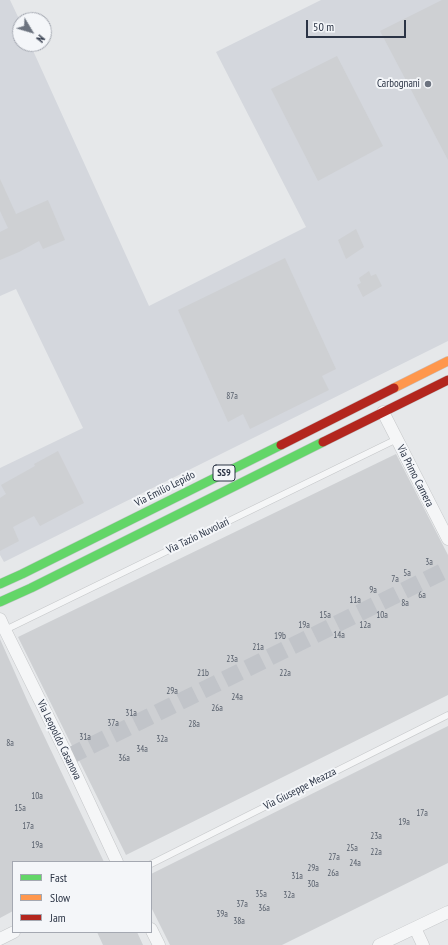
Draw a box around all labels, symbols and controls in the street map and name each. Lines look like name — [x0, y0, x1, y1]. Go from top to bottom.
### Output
north arrow — [12, 12, 52, 52]
scale bar — [308, 12, 408, 38]
text: 50 m — [313, 19, 334, 34]
text: N — [33, 32, 48, 45]
place label: Carbognani — [377, 77, 420, 91]
marker: Carbognani — [423, 79, 433, 89]
house number: 87a — [226, 391, 238, 401]
street label: Via Primo Carnera — [394, 443, 436, 509]
road number: SS9 — [213, 465, 235, 481]
street label: Via Emilio Lepido — [133, 468, 197, 510]
street label: Via Tazio Nuvolari — [165, 515, 231, 557]
house number: 3a — [425, 557, 433, 567]
house number: 5a — [403, 568, 411, 578]
house number: 7a — [391, 574, 399, 584]
house number: 9a — [369, 585, 377, 595]
house number: 6a — [418, 590, 426, 600]
house number: 11a — [349, 595, 361, 605]
house number: 8a — [401, 598, 409, 608]
house number: 15a — [319, 610, 331, 620]
house number: 10a — [376, 610, 388, 620]
house number: 19a — [298, 620, 310, 630]
house number: 12a — [359, 620, 371, 630]
house number: 14a — [333, 630, 345, 640]
house number: 19b — [274, 631, 286, 641]
house number: 21a — [252, 642, 264, 652]
house number: 23a — [226, 654, 238, 664]
house number: 21b — [197, 668, 209, 678]
house number: 22a — [279, 668, 291, 678]
house number: 29a — [166, 686, 178, 696]
house number: 24a — [231, 692, 243, 702]
street label: Via Leopoldo Casanova — [34, 698, 84, 782]
house number: 26a — [211, 703, 223, 713]
house number: 31a — [125, 708, 137, 718]
house number: 37a — [107, 718, 119, 728]
house number: 28a — [188, 719, 200, 729]
house number: 31a — [79, 732, 91, 742]
house number: 32a — [156, 734, 168, 744]
house number: 8a — [6, 738, 14, 748]
house number: 34a — [136, 744, 148, 754]
house number: 36a — [118, 753, 130, 763]
street label: Via Giuseppe Meazza — [261, 765, 339, 813]
house number: 10a — [31, 791, 43, 801]
house number: 15a — [14, 803, 26, 813]
house number: 17a — [416, 808, 428, 818]
house number: 19a — [398, 817, 410, 827]
house number: 17a — [22, 821, 34, 831]
house number: 23a — [370, 831, 382, 841]
house number: 19a — [31, 840, 43, 850]
house number: 25a — [346, 843, 358, 853]
house number: 22a — [370, 847, 382, 857]
house number: 27a — [328, 852, 340, 862]
house number: 24a — [349, 858, 361, 868]
legend — [12, 861, 152, 933]
house number: 29a — [307, 863, 319, 873]
house number: 26a — [327, 868, 339, 878]
text: Fast — [50, 870, 67, 885]
house number: 31a — [291, 871, 303, 881]
house number: 30a — [307, 879, 319, 889]
house number: 35a — [255, 889, 267, 899]
text: Slow — [50, 890, 70, 905]
house number: 32a — [283, 890, 295, 900]
house number: 37a — [236, 899, 248, 909]
house number: 36a — [258, 903, 270, 913]
house number: 39a — [216, 909, 228, 919]
text: Jam — [50, 910, 66, 925]
house number: 38a — [233, 916, 245, 926]

